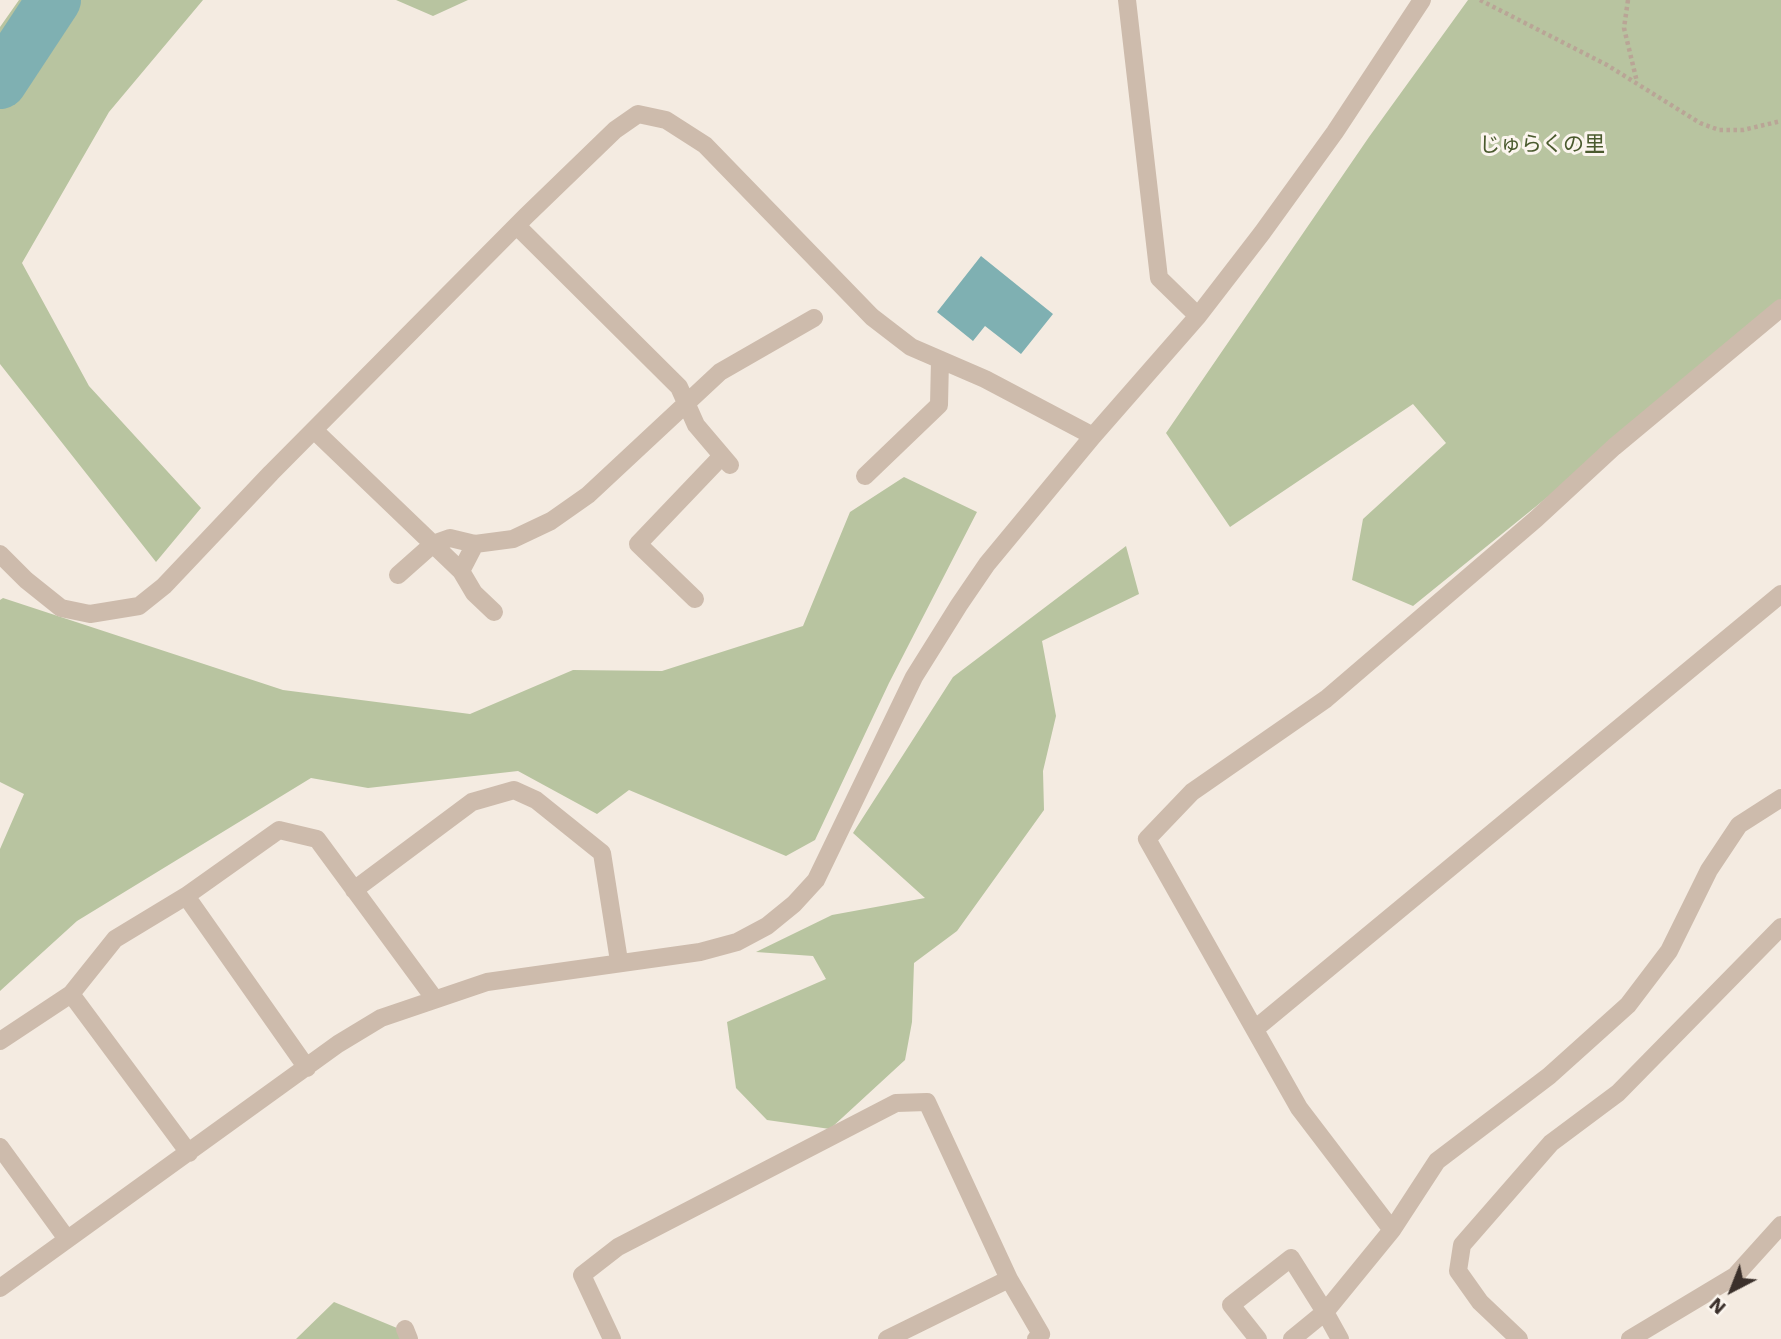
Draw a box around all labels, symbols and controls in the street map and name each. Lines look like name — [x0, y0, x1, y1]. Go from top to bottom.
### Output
park label: じゅらくの里 — [1479, 132, 1605, 158]
north arrow — [1697, 1255, 1767, 1325]
text: N — [1705, 1293, 1731, 1319]

